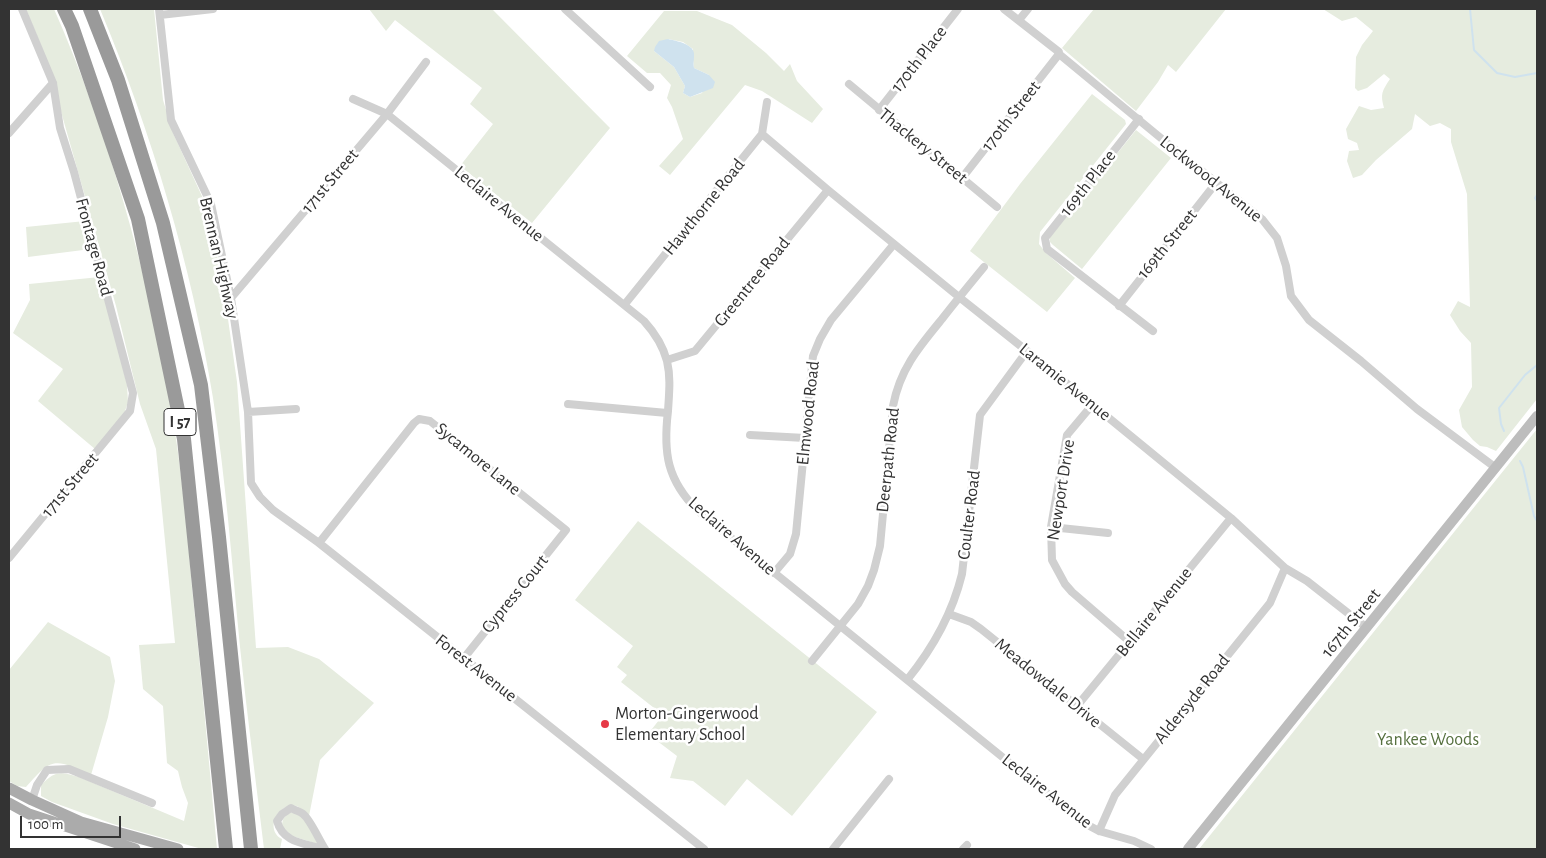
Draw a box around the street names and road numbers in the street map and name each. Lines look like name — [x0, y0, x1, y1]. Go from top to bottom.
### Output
street label: 170th Place — [886, 21, 952, 97]
street label: 170th Street — [977, 76, 1045, 156]
street label: Thackery Street — [874, 103, 972, 189]
street label: Lockwood Avenue — [1155, 131, 1267, 227]
street label: 171st Street — [297, 144, 363, 218]
street label: 169th Place — [1055, 145, 1121, 221]
street label: Hawthorne Road — [658, 154, 750, 260]
street label: Leclaire Avenue — [450, 161, 548, 247]
street label: Brennan Highway — [194, 195, 244, 321]
street label: Frontage Road — [71, 196, 117, 298]
street label: 169th Street — [1132, 205, 1202, 283]
street label: Greentree Road — [709, 233, 795, 331]
street label: Laramie Avenue — [1015, 338, 1115, 426]
street label: Elmwood Road — [792, 360, 824, 466]
street label: Deerpath Road — [872, 406, 904, 514]
road number: I 57 — [164, 408, 196, 436]
street label: Sycamore Lane — [431, 418, 525, 500]
street label: Newport Drive — [1042, 438, 1080, 542]
street label: 171st Street — [37, 448, 103, 522]
street label: Coulter Road — [953, 469, 985, 561]
street label: Leclaire Avenue — [684, 492, 780, 580]
street label: Cypress Court — [477, 550, 553, 638]
street label: Bellaire Avenue — [1111, 563, 1197, 661]
street label: 167th Street — [1317, 584, 1385, 662]
street label: Forest Avenue — [431, 629, 521, 707]
street label: Meadowdale Drive — [990, 633, 1106, 733]
street label: Aldersyde Road — [1149, 650, 1235, 748]
street label: Leclaire Avenue — [997, 749, 1097, 833]

